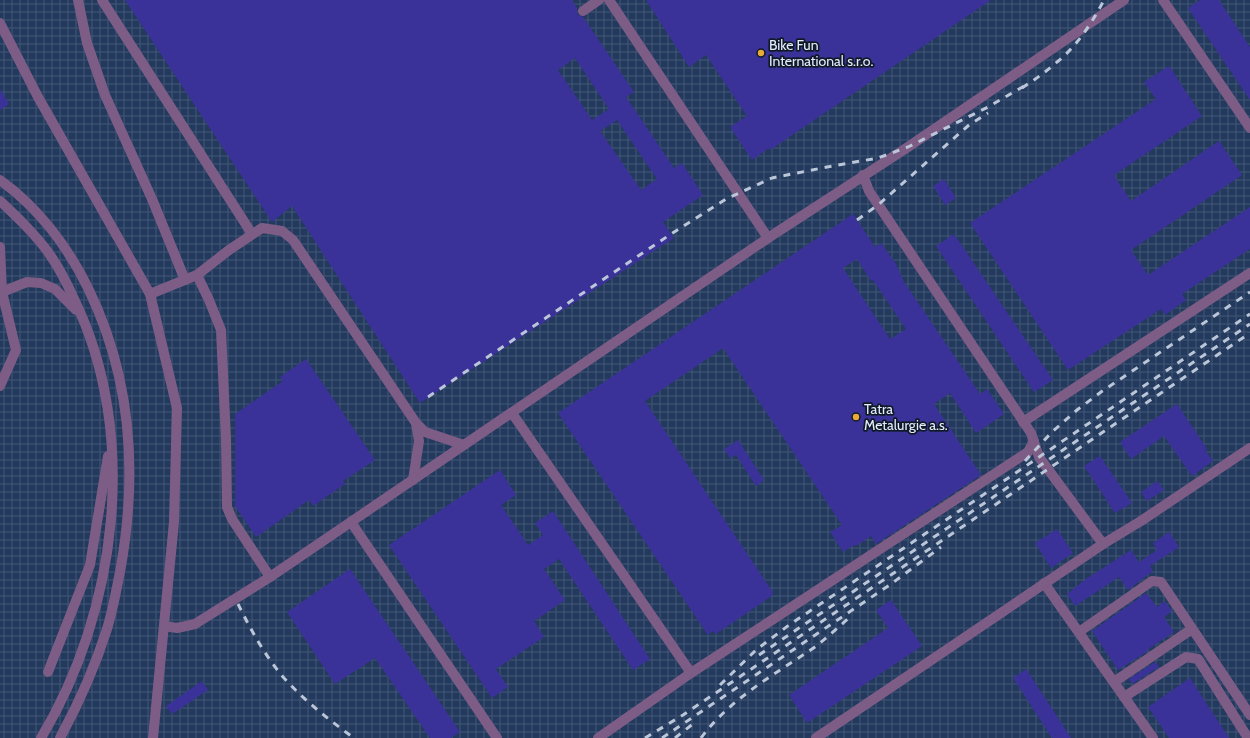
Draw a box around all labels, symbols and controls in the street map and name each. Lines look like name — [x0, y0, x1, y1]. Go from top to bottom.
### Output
place label: Bike Fun International s.r.o. — [769, 36, 874, 70]
marker: Bike Fun International s.r.o. — [756, 48, 766, 58]
place label: Tatra Metalurgie a.s. — [864, 400, 948, 434]
marker: Tatra Metalurgie a.s. — [851, 412, 861, 422]

